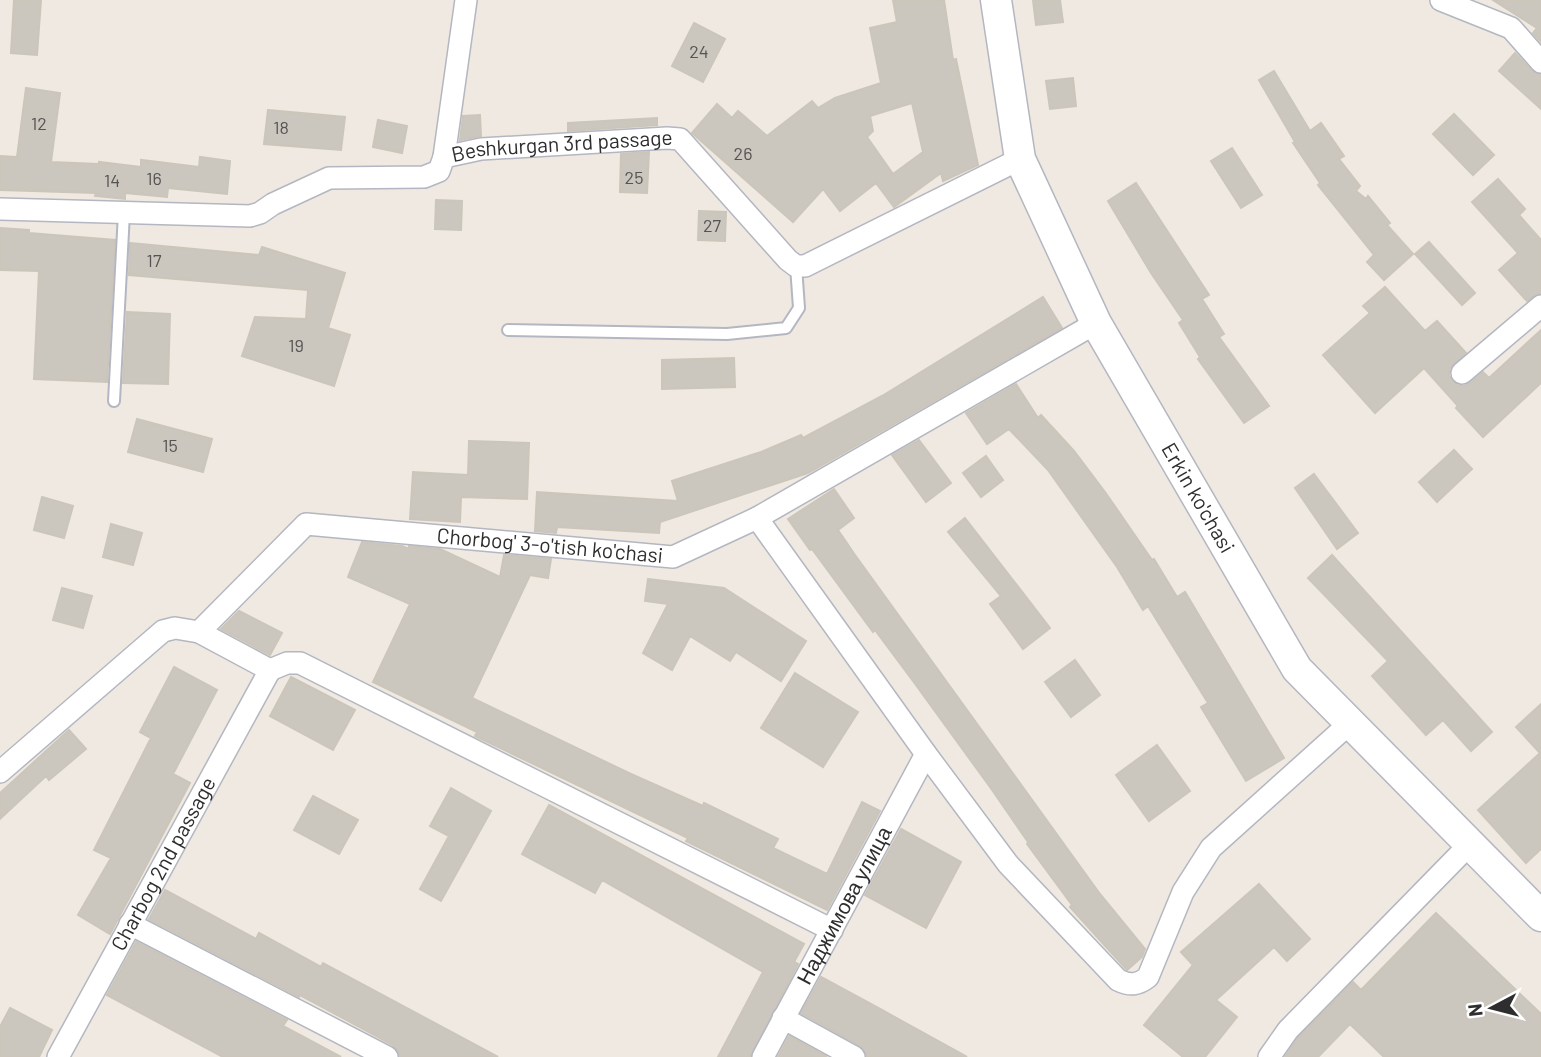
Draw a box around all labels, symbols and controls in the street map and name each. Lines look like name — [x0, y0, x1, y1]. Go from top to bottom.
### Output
house number: 24 — [689, 40, 709, 62]
house number: 12 — [31, 112, 47, 134]
house number: 18 — [273, 116, 289, 138]
street label: Beshkurgan 3rd passage — [449, 124, 673, 166]
house number: 26 — [734, 142, 752, 164]
house number: 25 — [625, 166, 643, 188]
house number: 16 — [146, 167, 162, 189]
house number: 14 — [104, 169, 120, 191]
house number: 27 — [703, 214, 722, 236]
house number: 17 — [147, 249, 162, 271]
house number: 19 — [288, 334, 304, 356]
house number: 15 — [162, 434, 178, 456]
street label: Erkin ko'chasi — [1157, 438, 1241, 557]
street label: Chorbog' 3-o'tish ko'chasi — [436, 522, 664, 567]
street label: Charbog 2nd passage — [105, 772, 220, 955]
street label: Наджимова улица — [791, 821, 896, 988]
north arrow — [1457, 973, 1527, 1043]
text: N — [1462, 1002, 1487, 1018]

